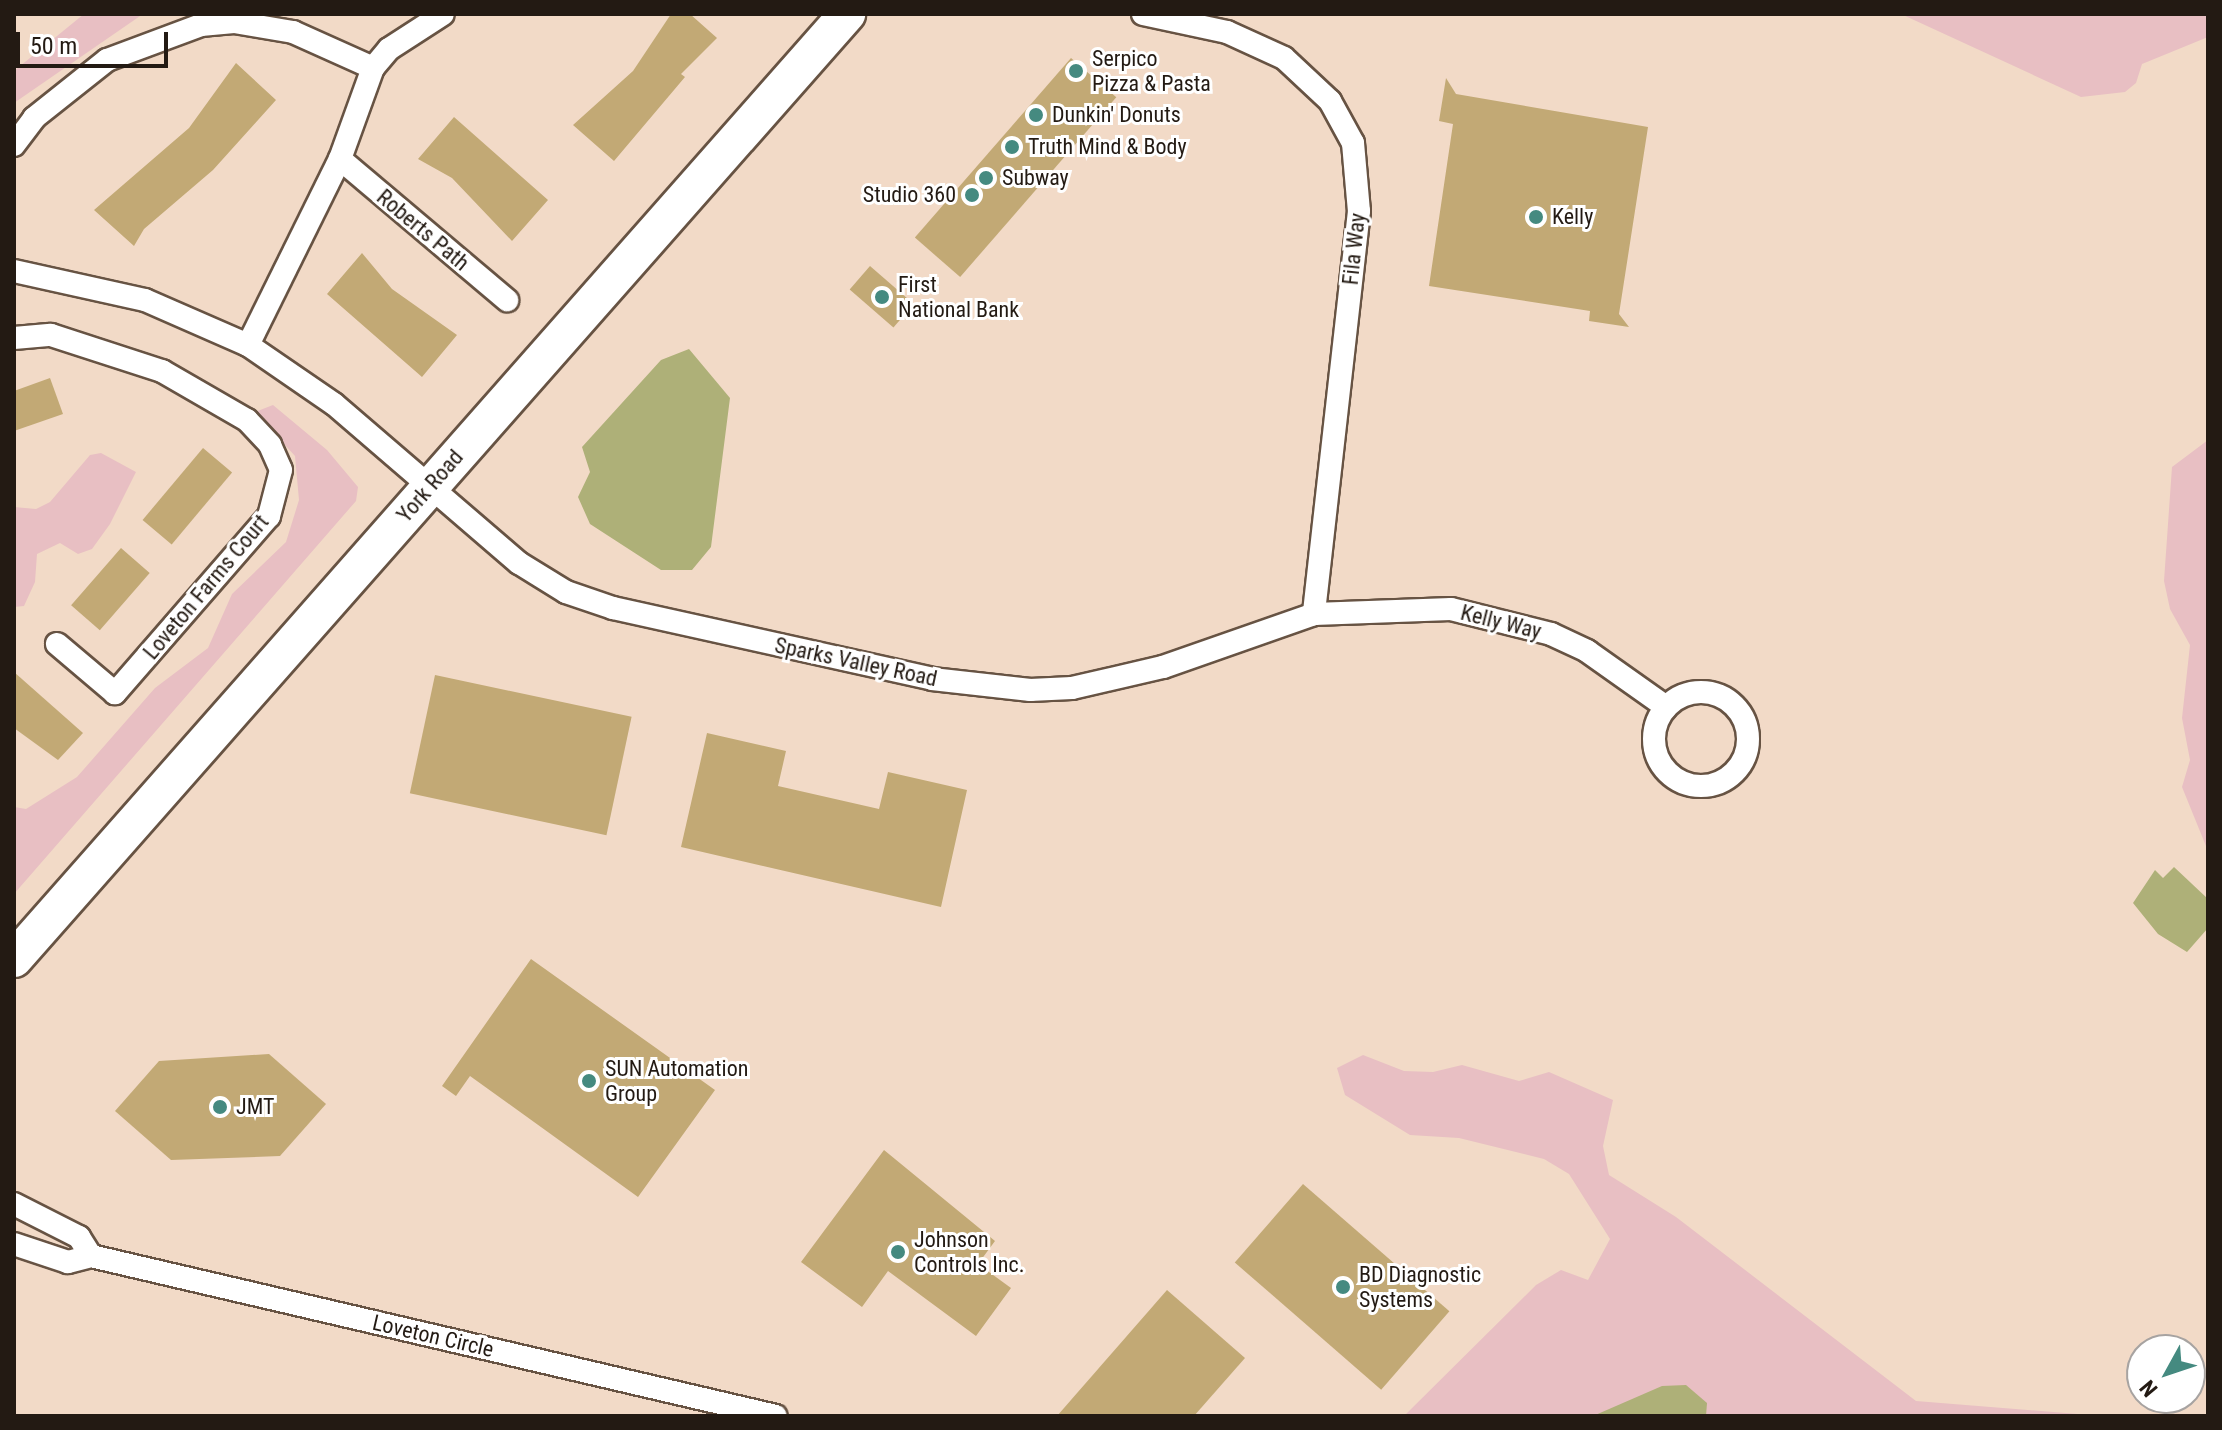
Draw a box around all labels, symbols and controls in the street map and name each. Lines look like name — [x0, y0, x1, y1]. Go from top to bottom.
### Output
scale bar — [20, 16, 172, 66]
text: 50 m — [30, 32, 77, 60]
place label: Serpico Pizza & Pasta — [1092, 45, 1211, 96]
marker: Serpico Pizza & Pasta — [1067, 62, 1085, 80]
place label: Dunkin' Donuts — [1052, 102, 1181, 128]
marker: Dunkin' Donuts — [1027, 106, 1045, 124]
place label: Truth Mind & Body — [1028, 134, 1187, 160]
marker: Truth Mind & Body — [1003, 138, 1021, 156]
place label: Subway — [1002, 165, 1069, 191]
marker: Subway — [977, 169, 995, 187]
place label: Studio 360 — [863, 182, 956, 208]
street label: Roberts Path — [371, 184, 475, 276]
marker: Studio 360 — [963, 186, 981, 204]
place label: Kelly — [1552, 204, 1593, 230]
marker: Kelly — [1527, 208, 1545, 226]
street label: Fila Way — [1337, 212, 1371, 286]
place label: First National Bank — [898, 271, 1019, 322]
marker: First National Bank — [873, 288, 891, 306]
street label: York Road — [391, 444, 469, 528]
street label: Loveton Farms Court — [138, 509, 274, 665]
street label: Kelly Way — [1458, 599, 1544, 645]
street label: Sparks Valley Road — [772, 632, 940, 692]
place label: SUN Automation Group — [605, 1055, 748, 1106]
marker: SUN Automation Group — [580, 1072, 598, 1090]
place label: JMT — [236, 1094, 274, 1120]
marker: JMT — [211, 1098, 229, 1116]
place label: Johnson Controls Inc. — [914, 1226, 1024, 1278]
marker: Johnson Controls Inc. — [889, 1243, 907, 1261]
place label: BD Diagnostic Systems — [1359, 1261, 1481, 1312]
marker: BD Diagnostic Systems — [1334, 1278, 1352, 1296]
street label: Loveton Circle — [370, 1309, 496, 1363]
north arrow — [2126, 1334, 2206, 1414]
text: N — [2135, 1375, 2163, 1402]

